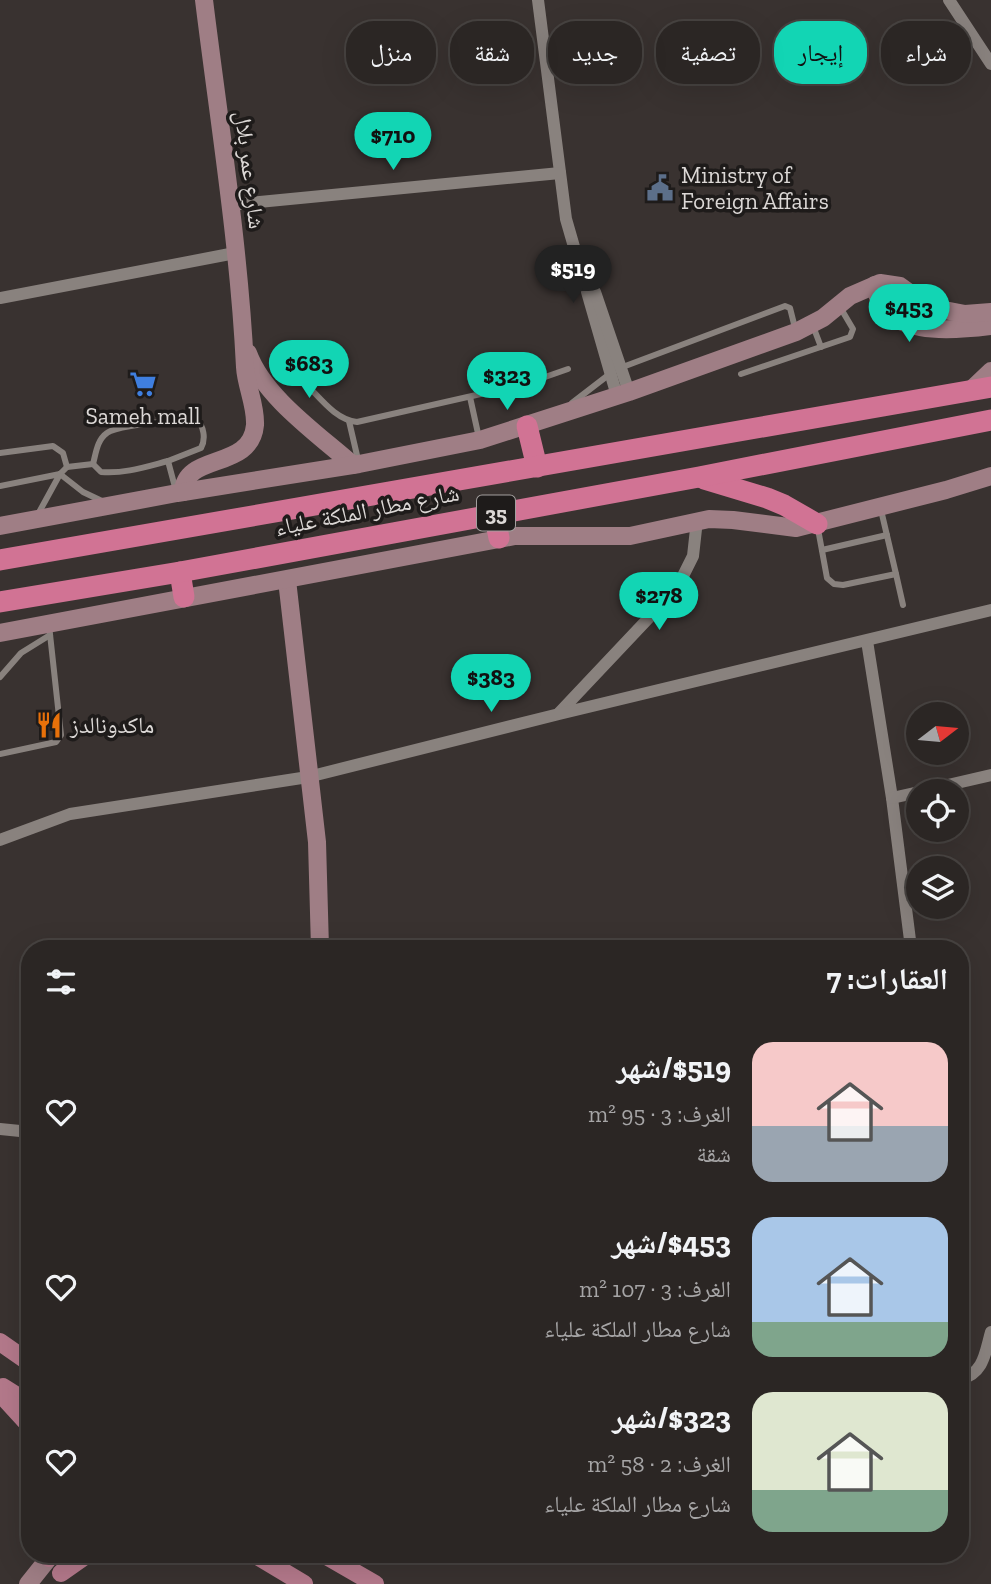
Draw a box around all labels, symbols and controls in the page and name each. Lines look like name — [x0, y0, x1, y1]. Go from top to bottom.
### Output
chip: منزل — [346, 21, 436, 84]
chip: شقة — [450, 21, 534, 84]
chip: جديد — [548, 21, 642, 84]
chip: تصفية — [656, 21, 760, 84]
chip: إيجار — [774, 21, 867, 84]
chip: شراء — [881, 21, 971, 84]
street label: شارع عمر بلال — [228, 109, 271, 231]
pin: $710 — [352, 113, 434, 172]
text: $710 — [370, 121, 416, 149]
place label: Ministry of Foreign Affairs — [681, 161, 829, 215]
public building icon: Ministry of Foreign Affairs — [645, 173, 675, 203]
pin: $519 — [532, 246, 614, 305]
text: $519 — [551, 254, 595, 282]
pin: $453 — [868, 284, 950, 344]
text: $453 — [885, 293, 933, 321]
pin: $683 — [268, 340, 350, 400]
text: $683 — [285, 349, 333, 377]
pin: $323 — [466, 352, 548, 412]
text: $323 — [483, 361, 531, 389]
supermarket icon: Sameh mall — [128, 369, 158, 399]
place label: Sameh mall — [85, 402, 201, 430]
street label: شارع مطار الملكة علياء — [273, 478, 462, 543]
road number: 35 — [477, 496, 515, 530]
pin: $278 — [618, 572, 700, 632]
text: $278 — [635, 581, 683, 609]
pin: $383 — [450, 654, 532, 714]
text: $383 — [467, 663, 515, 691]
north arrow — [906, 702, 970, 765]
map controls — [906, 702, 969, 919]
restaurant icon: ماكدونالدز — [34, 710, 64, 740]
place label: ماكدونالدز — [69, 711, 154, 739]
button: locate — [906, 779, 969, 842]
button: layers — [906, 856, 969, 919]
text: العقارات: 7 — [827, 961, 948, 997]
icon: filters — [42, 963, 80, 1001]
text: $519/شهر — [616, 1050, 731, 1086]
icon: home — [808, 1070, 892, 1154]
icon: heart — [42, 1093, 80, 1131]
text: الغرف: 3 · 95 m² — [588, 1100, 731, 1128]
text: شقة — [697, 1140, 731, 1168]
text: $453/شهر — [611, 1225, 731, 1261]
icon: home — [808, 1245, 892, 1329]
icon: heart — [42, 1268, 80, 1306]
text: الغرف: 3 · 107 m² — [579, 1275, 731, 1303]
text: شارع مطار الملكة علياء — [544, 1315, 731, 1343]
text: $323/شهر — [612, 1400, 731, 1436]
icon: home — [808, 1420, 892, 1504]
icon: heart — [42, 1443, 80, 1481]
text: الغرف: 2 · 58 m² — [587, 1450, 731, 1478]
text: شارع مطار الملكة علياء — [544, 1490, 731, 1518]

